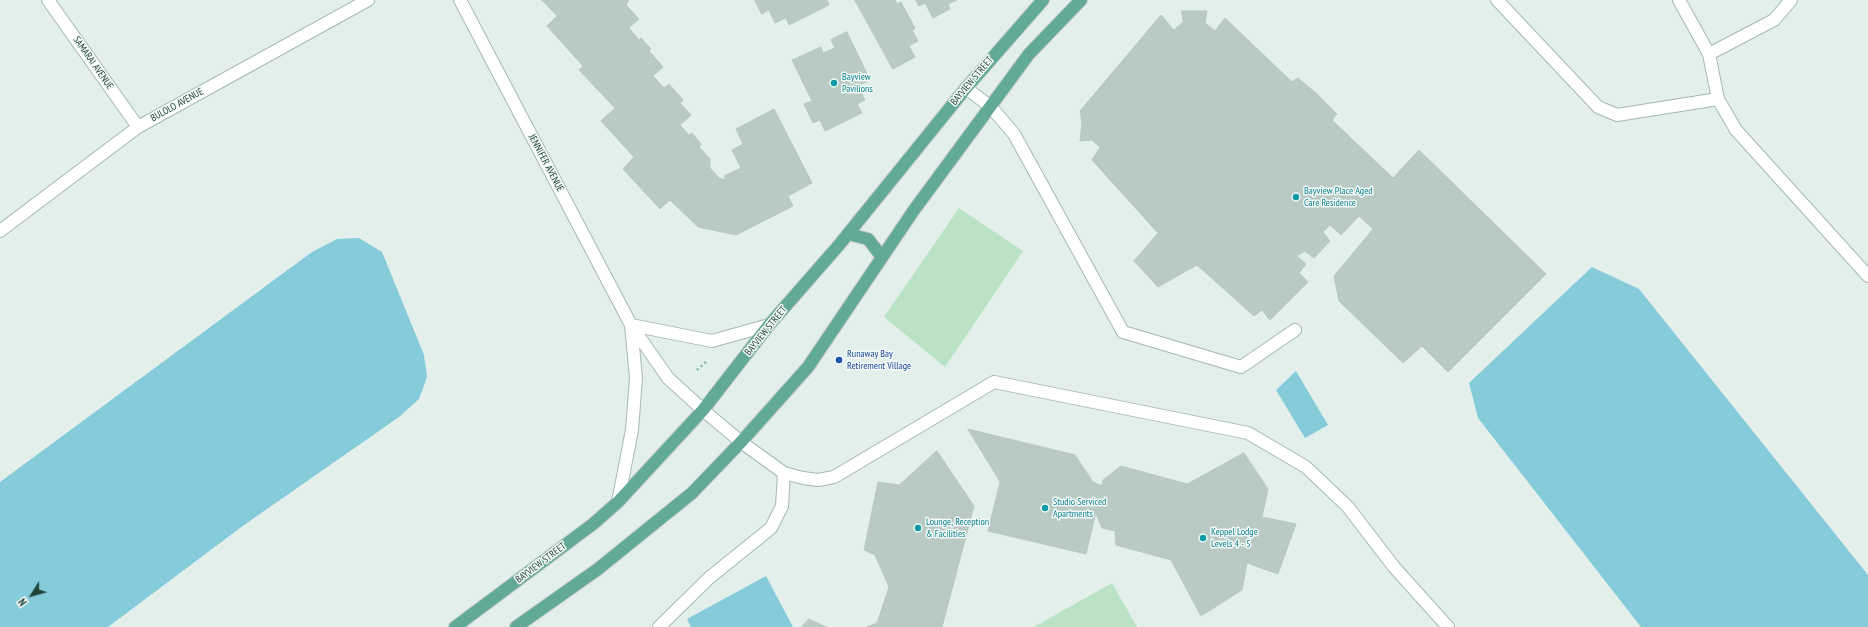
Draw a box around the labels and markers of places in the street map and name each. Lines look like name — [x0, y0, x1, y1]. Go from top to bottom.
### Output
place label: Bayview Pavilions — [842, 71, 873, 94]
marker: Bayview Pavilions — [829, 78, 839, 88]
place label: Bayview Place Aged Care Residence — [1304, 185, 1373, 208]
marker: Bayview Place Aged Care Residence — [1291, 192, 1301, 202]
place label: Runaway Bay Retirement Village — [847, 348, 911, 372]
marker: Runaway Bay Retirement Village — [834, 355, 844, 365]
place label: Studio Serviced Apartments — [1053, 496, 1106, 520]
marker: Studio Serviced Apartments — [1040, 503, 1050, 513]
place label: Lounge, Reception & Facilities — [926, 516, 989, 540]
marker: Lounge, Reception & Facilities — [913, 523, 923, 533]
place label: Keppel Lodge Levels 4 - 5 — [1211, 526, 1258, 550]
marker: Keppel Lodge Levels 4 - 5 — [1198, 533, 1208, 543]

